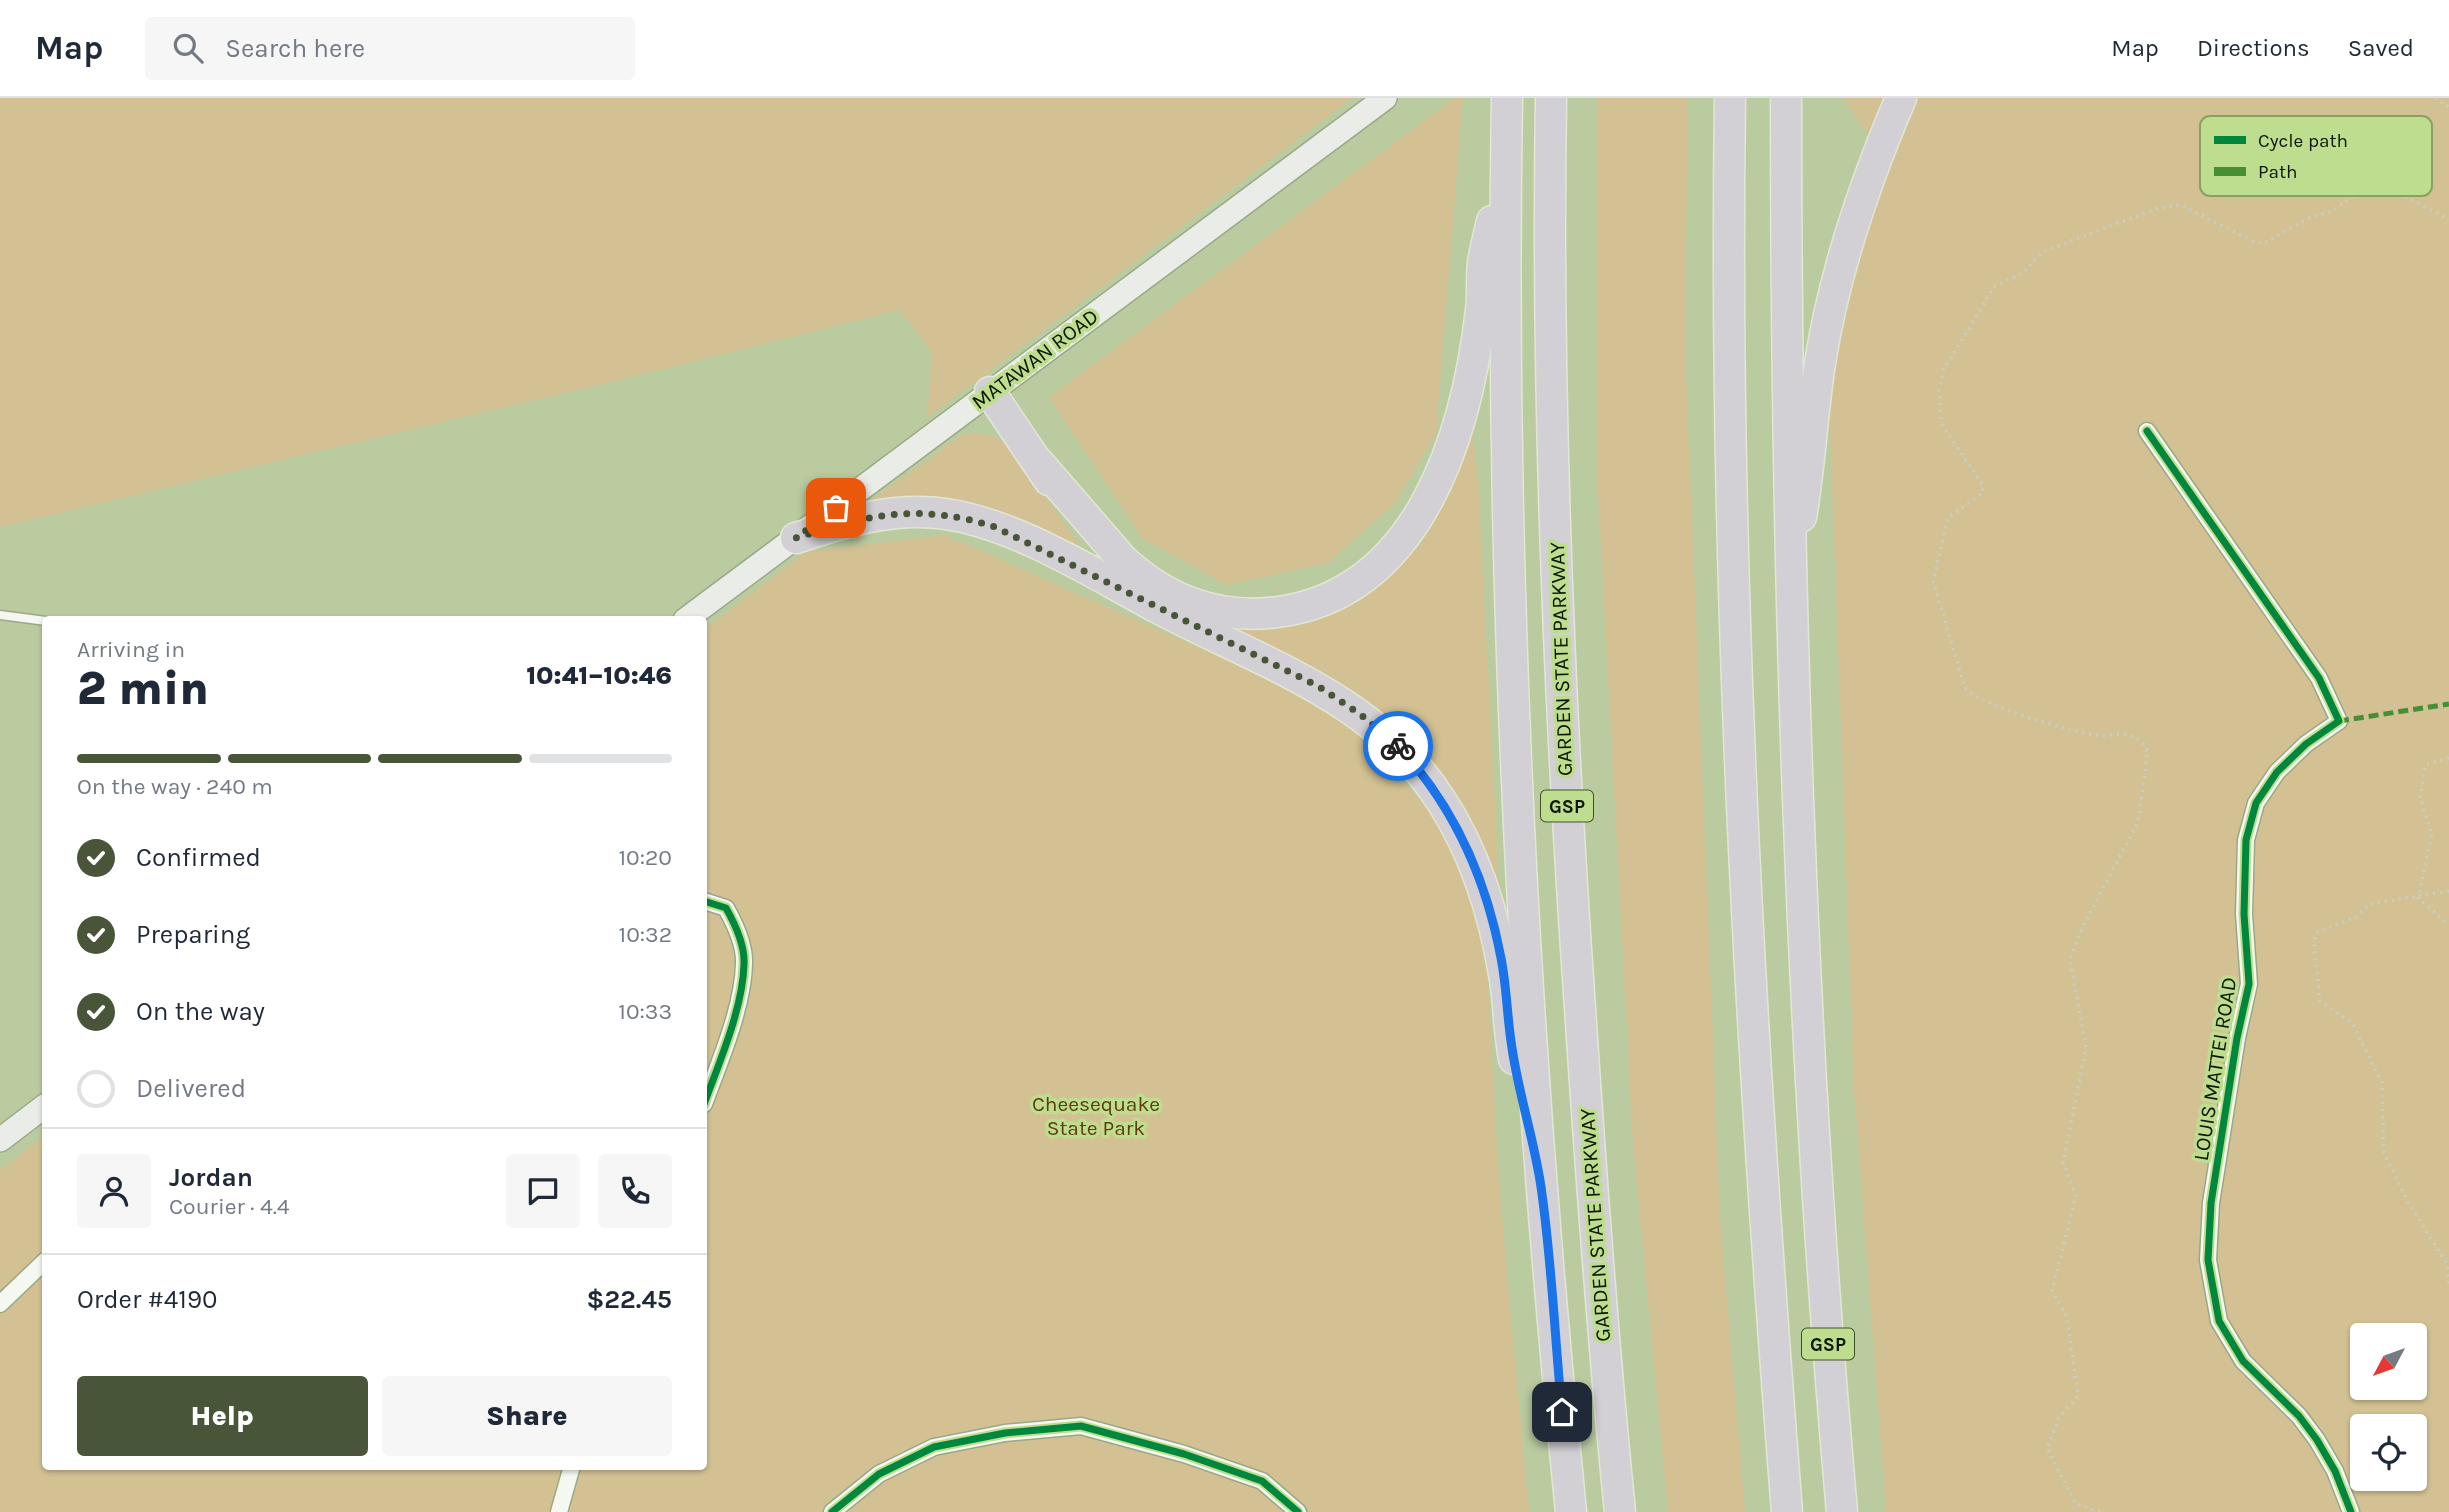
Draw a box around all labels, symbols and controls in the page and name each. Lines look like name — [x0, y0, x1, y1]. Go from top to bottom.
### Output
search box — [145, 17, 635, 80]
text: Map — [35, 29, 103, 67]
icon: search — [169, 29, 207, 67]
text: Search here — [225, 33, 365, 64]
text: Map — [2111, 34, 2159, 62]
text: Directions — [2197, 34, 2310, 62]
text: Saved — [2348, 34, 2414, 62]
legend — [2200, 116, 2432, 196]
text: Cycle path — [2258, 130, 2348, 152]
text: Path — [2258, 161, 2298, 183]
street label: MATAWAN ROAD — [967, 304, 1103, 414]
pin — [806, 478, 866, 538]
icon: bag — [817, 489, 855, 527]
street label: GARDEN STATE PARKWAY — [1545, 541, 1577, 776]
text: Arriving in — [77, 636, 185, 663]
text: 10:41–10:46 — [526, 660, 672, 691]
text: 2 min — [77, 662, 209, 716]
courier — [1363, 711, 1433, 781]
icon: bike — [1379, 727, 1417, 765]
text: On the way · 240 m — [77, 773, 273, 800]
road number: GSP — [1541, 790, 1593, 821]
icon: check — [77, 839, 115, 877]
text: Confirmed — [136, 842, 261, 873]
text: 10:20 — [618, 844, 672, 871]
icon: check — [77, 916, 115, 954]
text: Preparing — [136, 919, 250, 950]
text: 10:32 — [619, 921, 672, 948]
street label: LOUIS MATTEI ROAD — [2189, 975, 2241, 1163]
icon: check — [77, 993, 115, 1031]
text: On the way — [136, 996, 265, 1027]
text: 10:33 — [618, 998, 672, 1025]
text: Delivered — [136, 1073, 246, 1104]
park label: Cheesequake State Park — [1032, 1092, 1160, 1140]
street label: GARDEN STATE PARKWAY — [1575, 1107, 1615, 1343]
button: person — [77, 1154, 151, 1228]
button: chat — [506, 1154, 580, 1228]
button: phone — [598, 1154, 672, 1228]
text: Jordan — [169, 1162, 253, 1193]
text: Courier · 4.4 — [169, 1193, 290, 1220]
text: Order #4190 — [77, 1284, 217, 1315]
text: $22.45 — [586, 1284, 672, 1315]
north arrow — [2350, 1323, 2427, 1400]
map controls — [2350, 1323, 2427, 1491]
road number: GSP — [1802, 1328, 1854, 1360]
button: Help — [77, 1376, 368, 1456]
button: Share — [382, 1376, 672, 1456]
pin — [1532, 1382, 1592, 1442]
icon: home — [1543, 1393, 1581, 1431]
button: locate — [2350, 1414, 2427, 1491]

